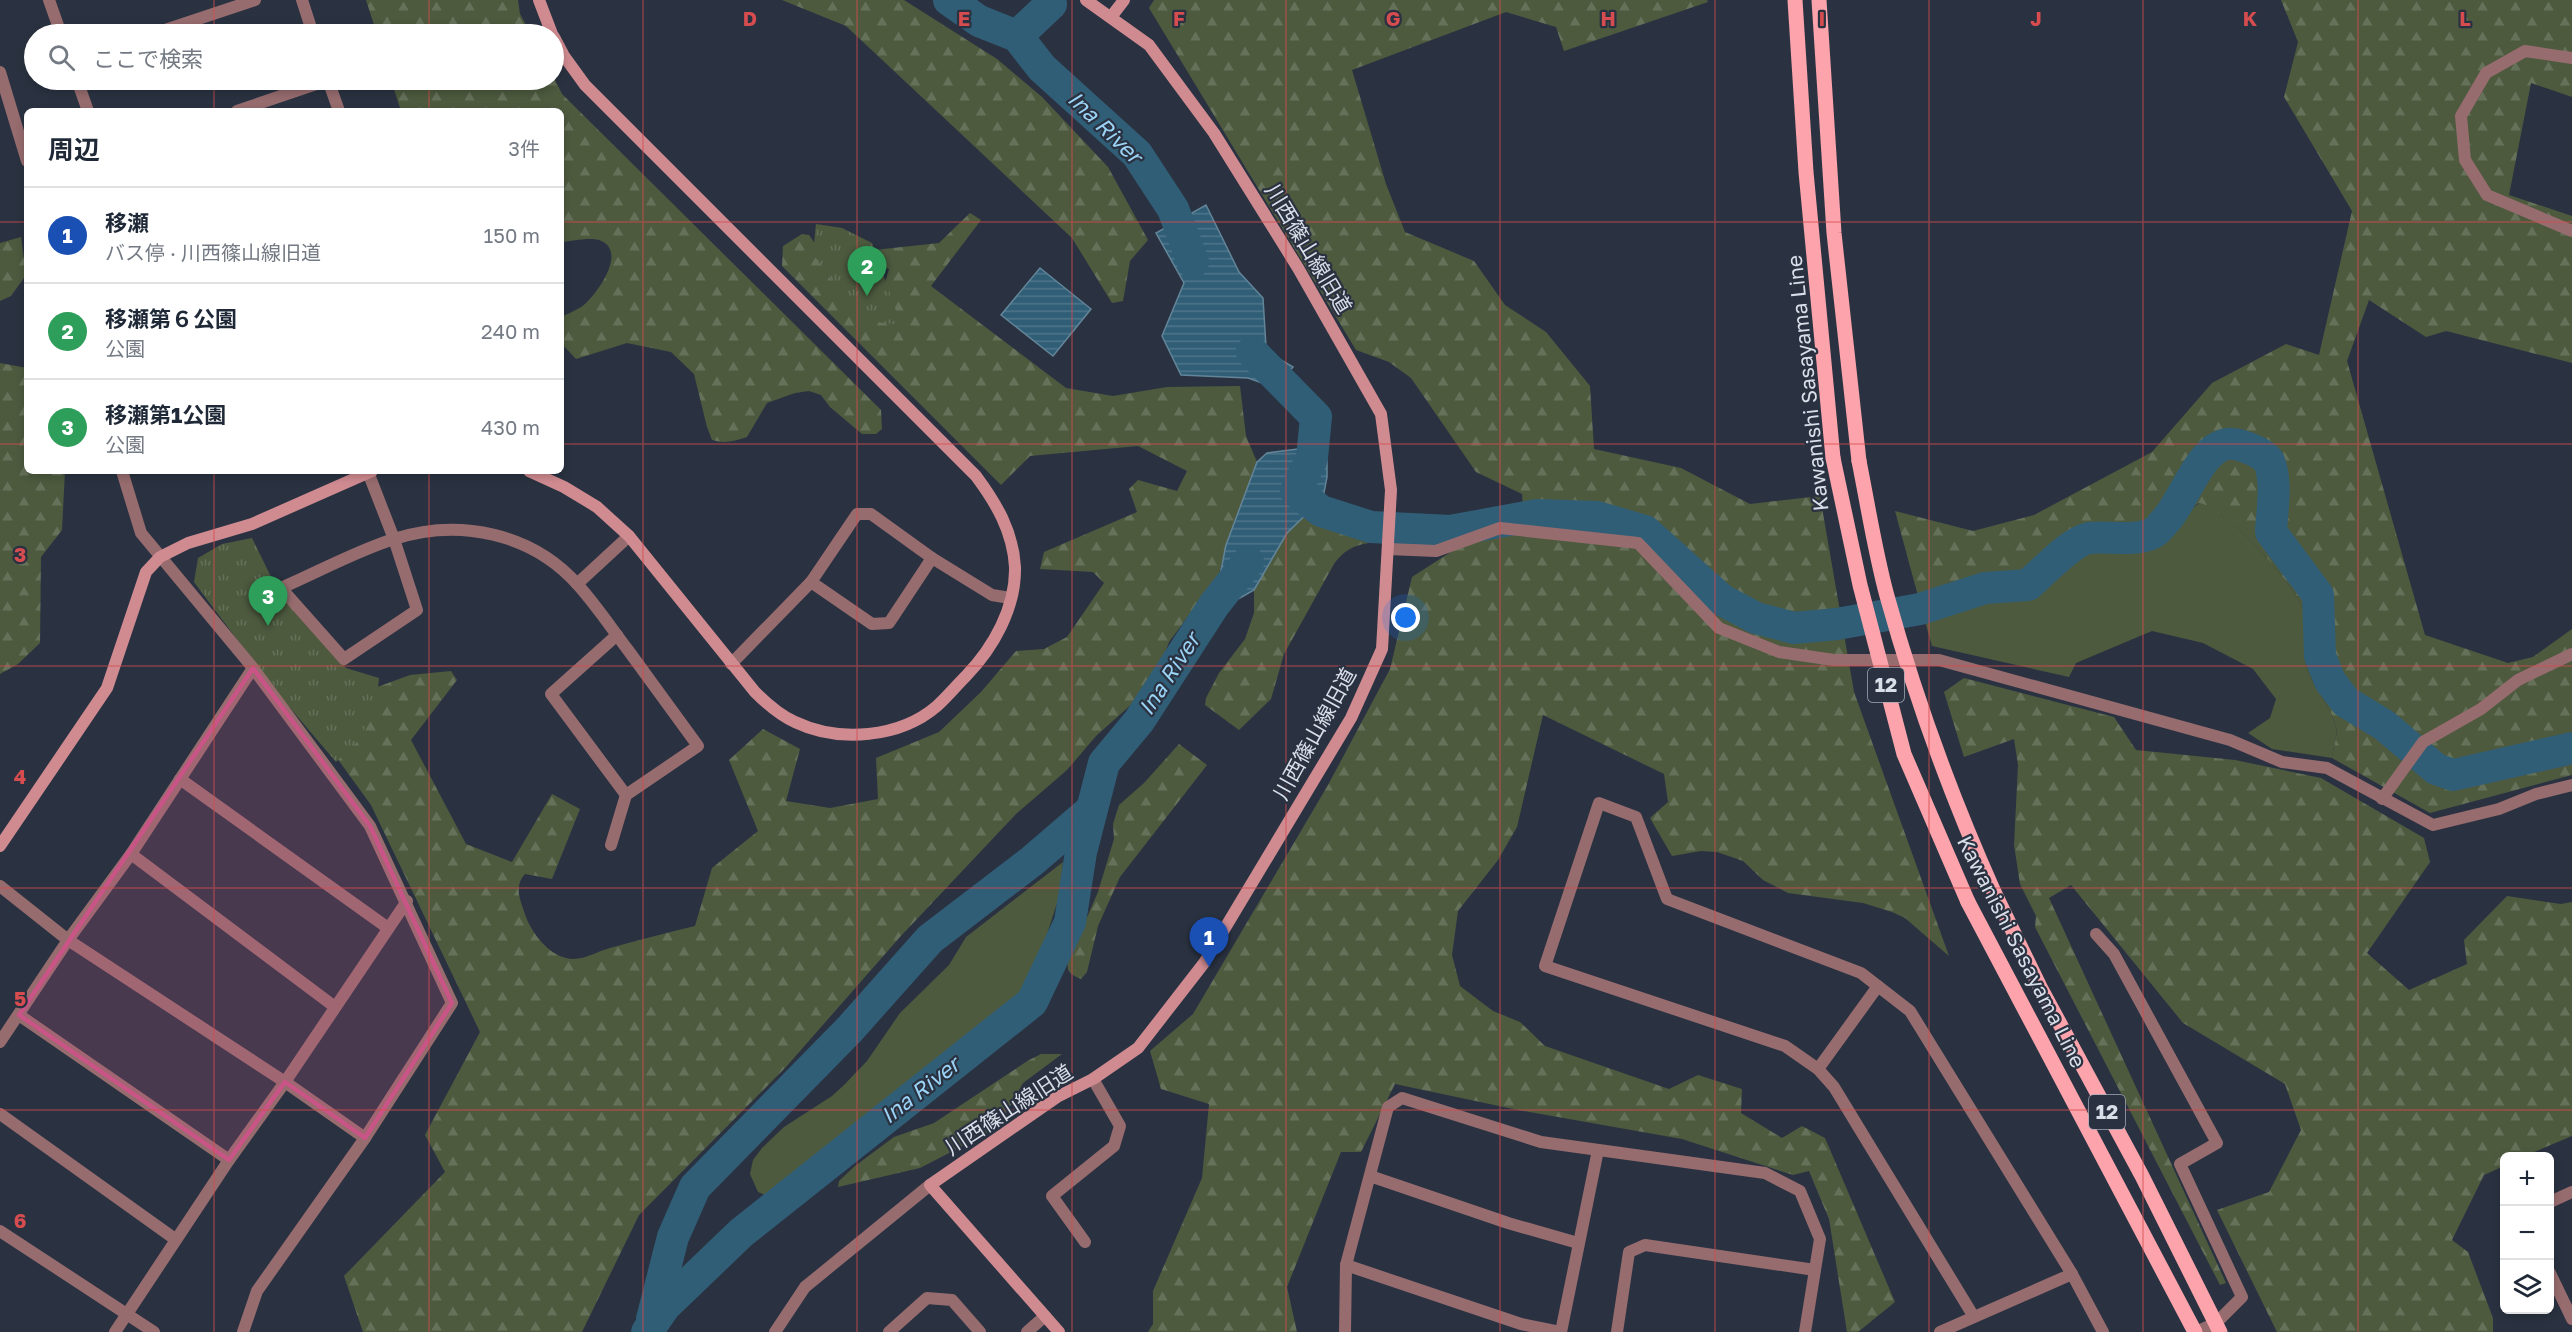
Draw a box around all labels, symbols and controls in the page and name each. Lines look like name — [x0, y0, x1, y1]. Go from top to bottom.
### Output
text: D — [743, 6, 757, 30]
text: E — [958, 6, 970, 30]
text: F — [1173, 6, 1185, 30]
text: G — [1386, 6, 1400, 30]
text: H — [1600, 6, 1616, 30]
text: I — [1819, 6, 1825, 30]
text: J — [2030, 6, 2042, 30]
text: K — [2243, 6, 2258, 30]
text: L — [2459, 6, 2471, 30]
search box — [24, 24, 564, 90]
icon: search — [45, 41, 78, 74]
text: ここで検索 — [93, 45, 203, 72]
water label: Ina River — [1063, 85, 1150, 171]
text: 周辺 — [48, 134, 100, 165]
text: 3件 — [508, 136, 540, 160]
street label: 川西篠山線旧道 — [1260, 179, 1358, 318]
text: 移瀬 — [105, 209, 149, 236]
text: 1 — [62, 223, 73, 247]
text: 150 m — [484, 223, 540, 247]
text: バス停 · 川西篠山線旧道 — [105, 240, 321, 264]
pin: 2 — [848, 246, 886, 296]
street label: Kawanishi Sasayama Line — [1781, 254, 1833, 512]
text: 移瀬第６公園 — [105, 305, 237, 332]
text: 2 — [61, 319, 74, 343]
text: 240 m — [481, 319, 540, 343]
text: 公園 — [105, 336, 145, 360]
text: 移瀬第1公園 — [105, 401, 226, 428]
text: 3 — [61, 415, 74, 439]
text: 430 m — [481, 415, 540, 439]
text: 公園 — [105, 432, 145, 456]
text: 3 — [14, 542, 26, 566]
pin: 3 — [248, 576, 288, 626]
your location — [1391, 603, 1420, 632]
water label: Ina River — [1132, 625, 1207, 720]
street label: 川西篠山線旧道 — [1267, 663, 1361, 804]
road number: 12 — [1868, 668, 1904, 702]
text: 4 — [14, 764, 26, 788]
street label: Kawanishi Sasayama Line — [1952, 831, 2092, 1072]
pin: 1 — [1190, 918, 1228, 967]
text: 5 — [14, 986, 26, 1010]
water label: Ina River — [875, 1048, 967, 1129]
street label: 川西篠山線旧道 — [940, 1058, 1077, 1160]
road number: 12 — [2089, 1095, 2125, 1129]
map controls — [2500, 1152, 2554, 1314]
button: + — [2500, 1152, 2554, 1206]
button: − — [2500, 1206, 2554, 1260]
text: 6 — [14, 1208, 26, 1232]
button: layers — [2500, 1260, 2554, 1314]

